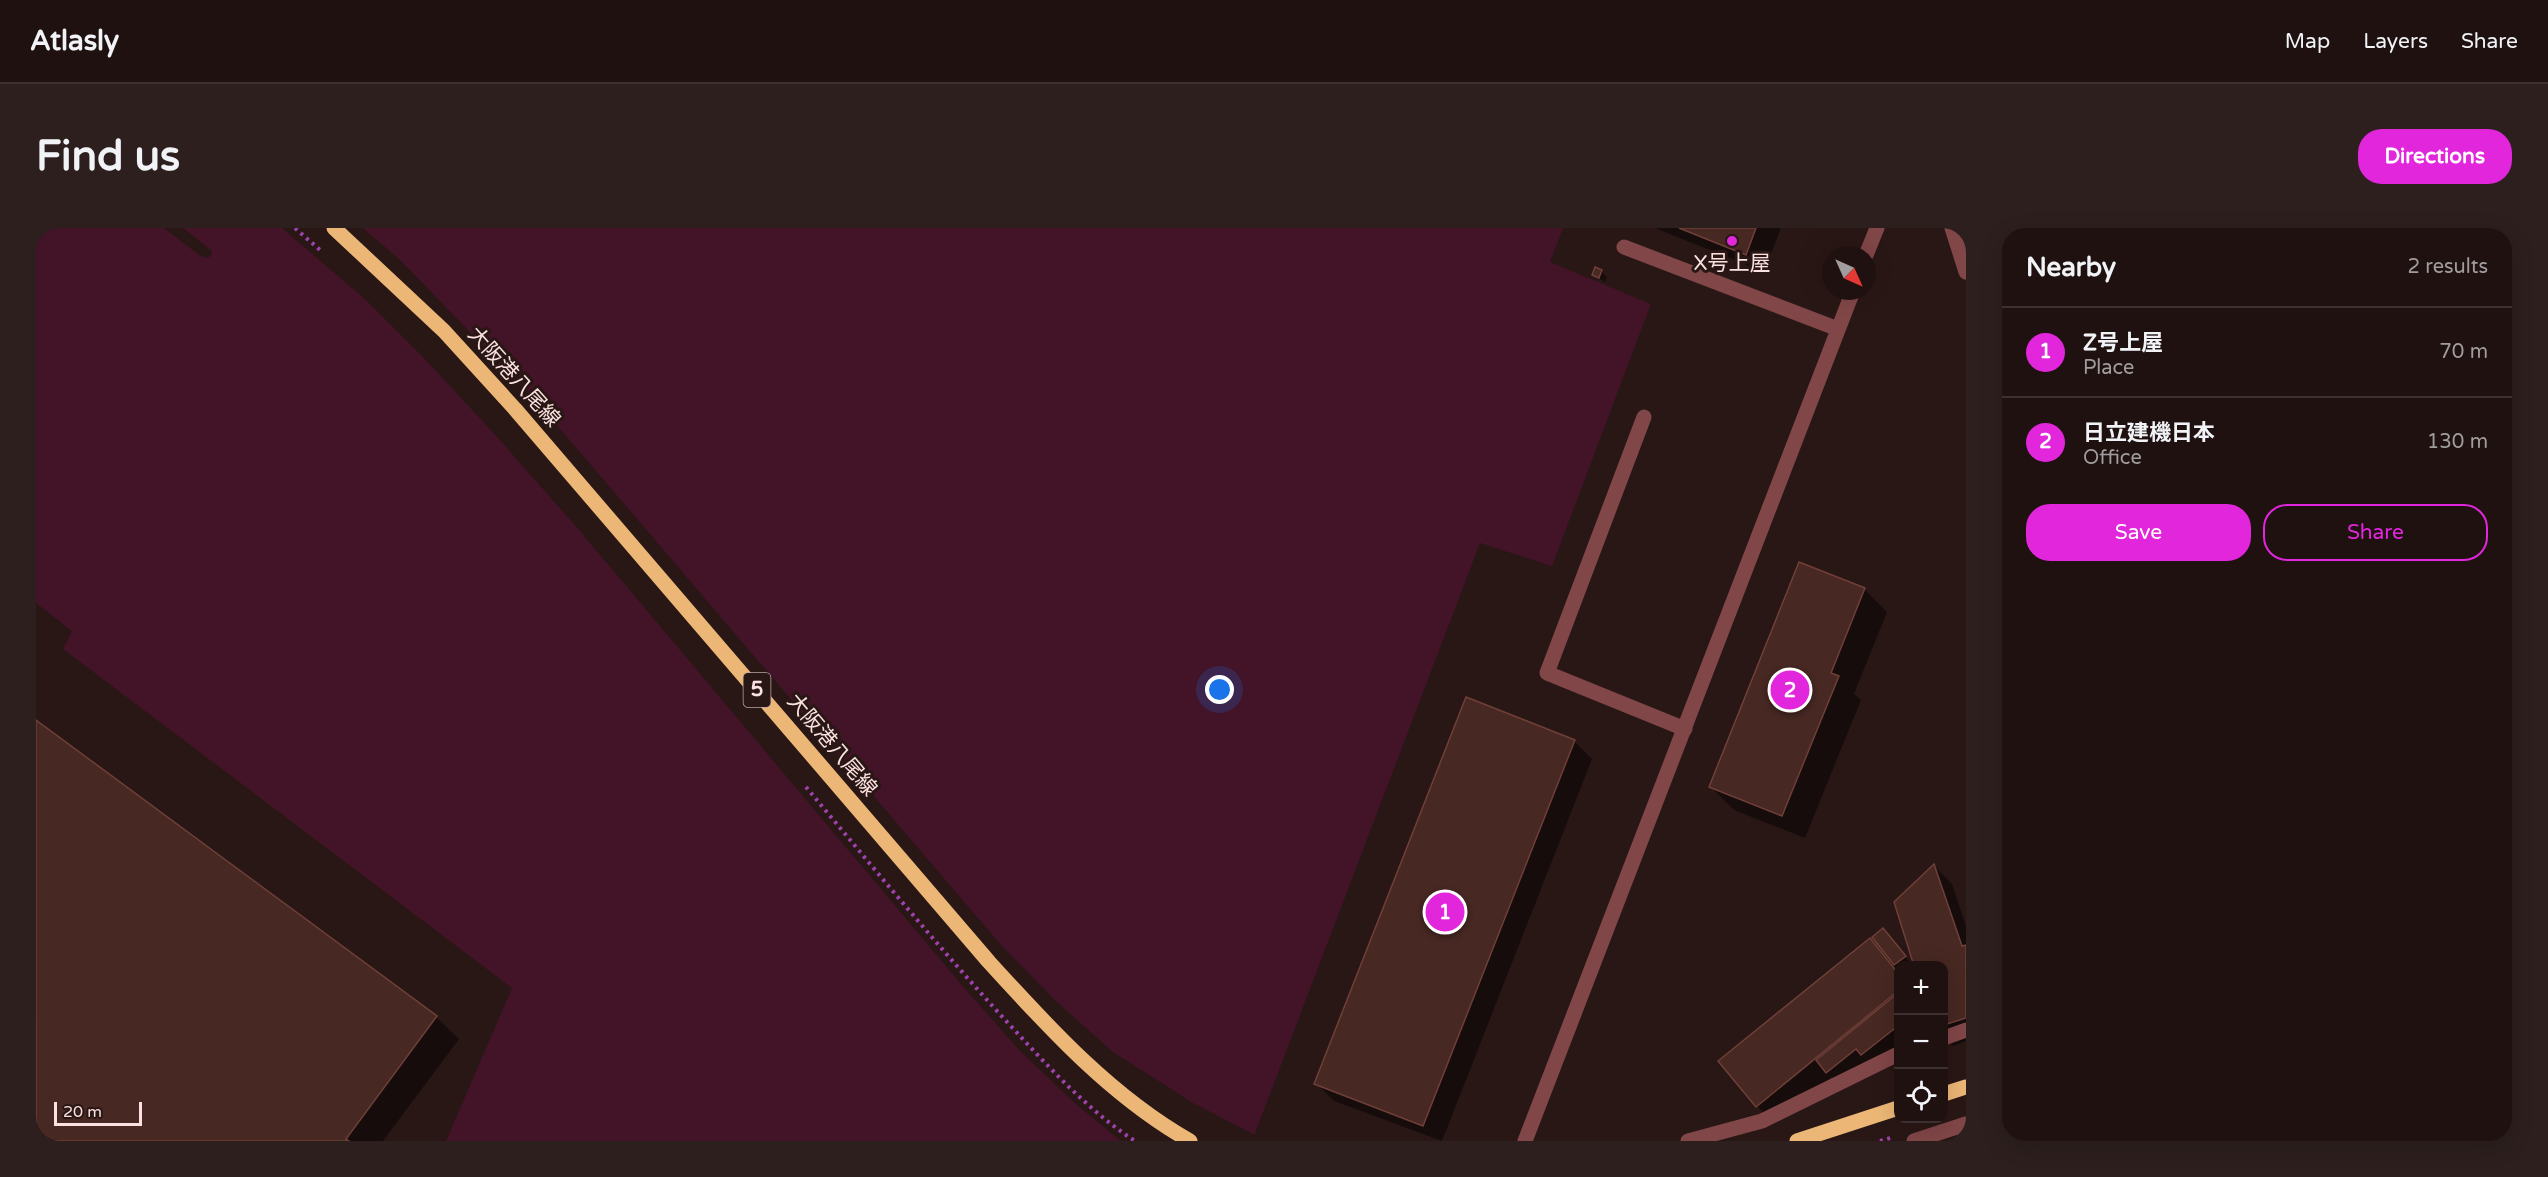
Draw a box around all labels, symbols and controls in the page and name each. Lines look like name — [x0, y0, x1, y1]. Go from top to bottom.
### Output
text: Atlasly — [30, 24, 119, 58]
text: Map — [2285, 29, 2330, 54]
text: Layers — [2363, 29, 2428, 54]
text: Share — [2461, 29, 2518, 54]
button: Directions — [2358, 129, 2512, 184]
text: Find us — [36, 131, 180, 182]
marker: X号上屋 — [1725, 234, 1739, 248]
north arrow — [1822, 246, 1876, 300]
place label: X号上屋 — [1693, 251, 1771, 276]
text: Nearby — [2026, 252, 2116, 283]
text: 2 results — [2408, 255, 2488, 279]
street label: 大阪港八尾線 — [463, 322, 565, 432]
text: Z号上屋 — [2083, 330, 2163, 356]
text: 1 — [2039, 340, 2052, 364]
text: 70 m — [2439, 340, 2488, 364]
text: Place — [2083, 356, 2134, 380]
text: 日立建機日本 — [2083, 420, 2215, 446]
text: 2 — [2039, 430, 2052, 454]
text: 130 m — [2427, 430, 2488, 454]
text: Office — [2083, 446, 2142, 470]
button: Save — [2026, 504, 2251, 561]
button: Share — [2263, 504, 2488, 561]
pin: 2 — [1770, 668, 1810, 712]
road number: 5 — [744, 673, 770, 707]
your location — [1205, 675, 1234, 704]
street label: 大阪港八尾線 — [782, 689, 882, 801]
pin: 1 — [1426, 890, 1464, 934]
map controls — [1894, 961, 1948, 1123]
button: + — [1894, 961, 1948, 1015]
button: − — [1894, 1015, 1948, 1069]
button: locate — [1894, 1069, 1948, 1123]
scale bar — [54, 1099, 142, 1126]
text: 20 m — [63, 1102, 102, 1122]

